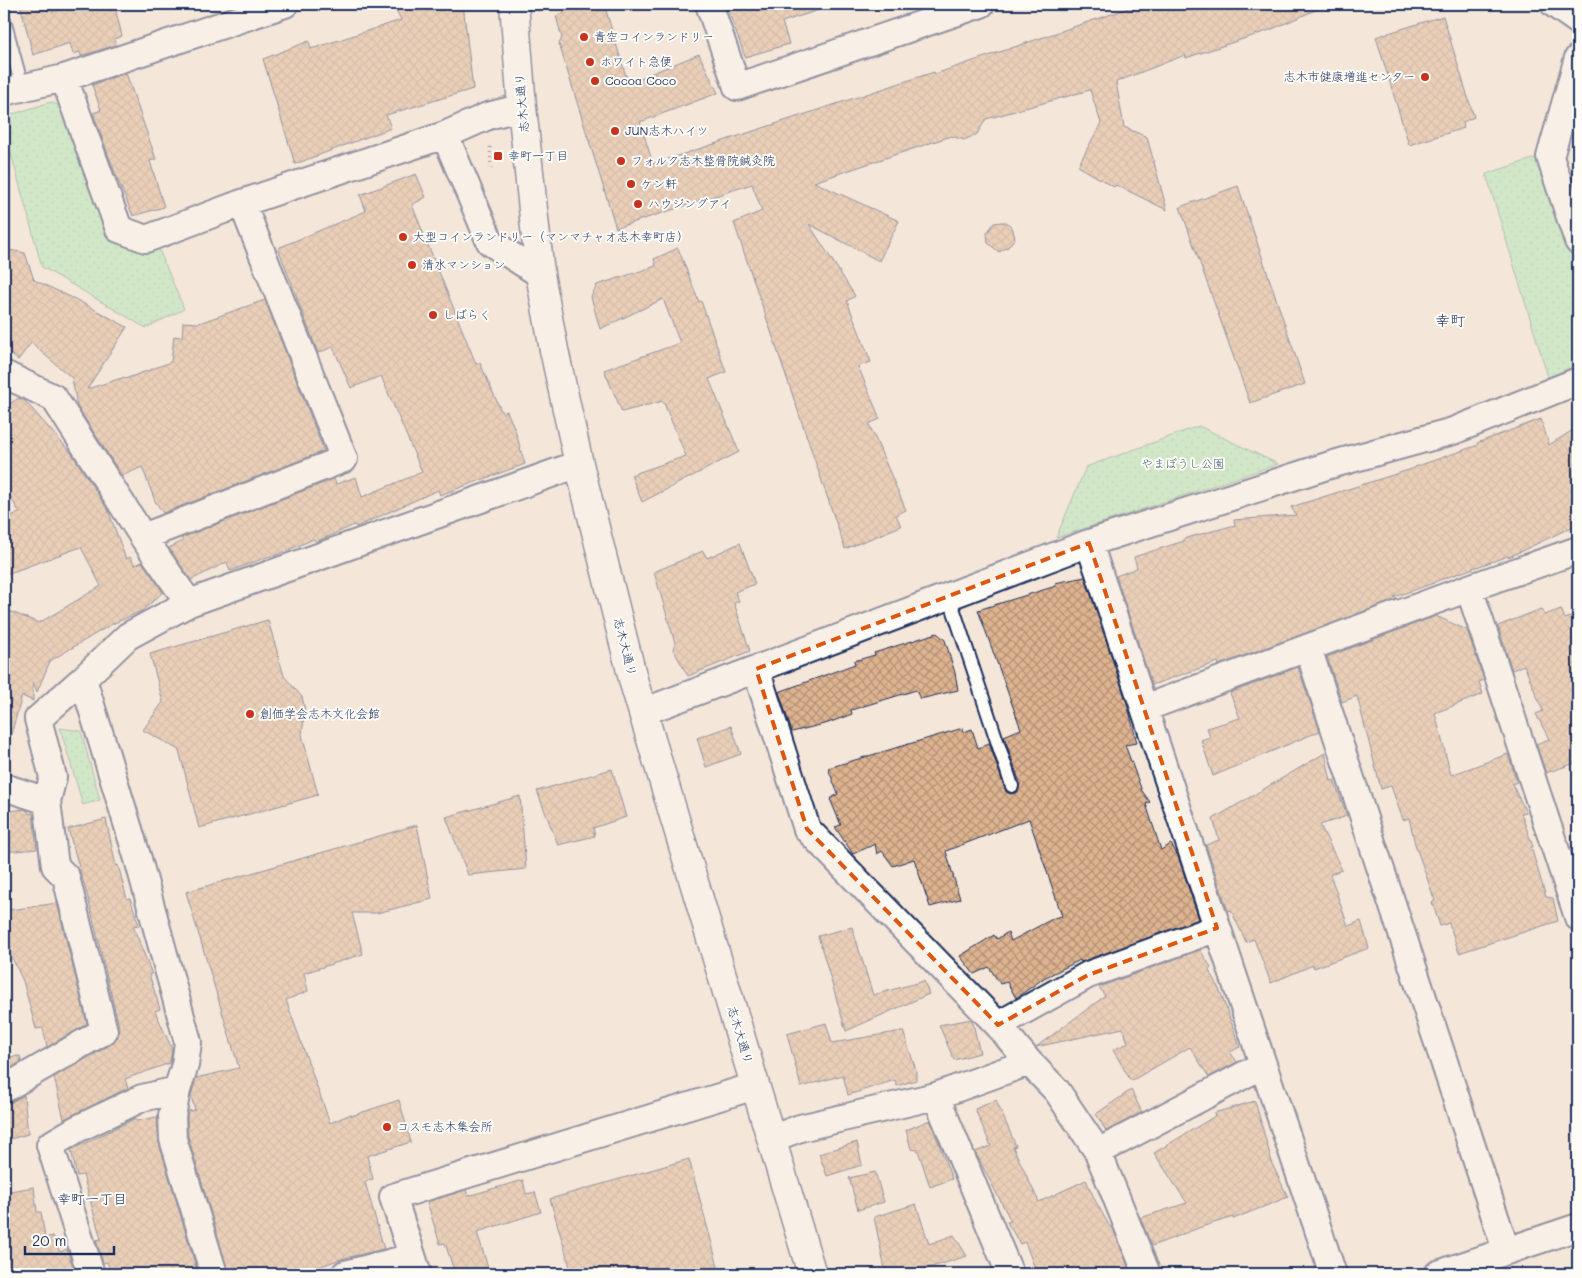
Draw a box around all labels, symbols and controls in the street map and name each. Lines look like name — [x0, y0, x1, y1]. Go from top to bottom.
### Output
place label: 青空コインランドリー — [594, 28, 714, 44]
marker: 青空コインランドリー — [578, 31, 590, 43]
place label: ホワイト急便 — [600, 53, 672, 69]
marker: ホワイト急便 — [584, 56, 596, 68]
place label: 志木市健康増進センター — [1283, 68, 1415, 84]
marker: 志木市健康増進センター — [1419, 71, 1431, 83]
street label: 志木大通り — [510, 72, 532, 134]
place label: Cocoa Coco — [605, 72, 676, 88]
marker: Cocoa Coco — [589, 75, 601, 87]
place label: JUN志木ハイツ — [625, 122, 708, 138]
marker: JUN志木ハイツ — [609, 125, 621, 137]
place label: 幸町一丁目 — [508, 147, 568, 163]
marker: 幸町一丁目 — [492, 150, 504, 162]
place label: フォルク志木整骨院鍼灸院 — [631, 152, 775, 168]
marker: フォルク志木整骨院鍼灸院 — [615, 155, 627, 167]
place label: ケン軒 — [641, 175, 677, 191]
marker: ケン軒 — [625, 178, 637, 190]
place label: ハウジングアイ — [648, 195, 731, 211]
marker: ハウジングアイ — [632, 198, 644, 210]
place label: 大型コインランドリー（マンマチャオ志木幸町店） — [413, 228, 689, 244]
marker: 大型コインランドリー（マンマチャオ志木幸町店） — [397, 231, 409, 243]
place label: 清水マンション — [422, 256, 506, 272]
marker: 清水マンション — [406, 259, 418, 271]
place label: しばらく — [443, 306, 491, 322]
marker: しばらく — [427, 309, 439, 321]
district label: 幸町 — [1435, 310, 1466, 330]
park label: やまぼうし公園 — [1141, 455, 1225, 471]
street label: 志木大通り — [611, 616, 641, 678]
place label: 創価学会志木文化会館 — [260, 705, 380, 721]
marker: 創価学会志木文化会館 — [244, 708, 256, 720]
street label: 志木大通り — [725, 1004, 757, 1066]
place label: コスモ志木集会所 — [397, 1118, 493, 1134]
marker: コスモ志木集会所 — [381, 1121, 393, 1133]
district label: 幸町一丁目 — [57, 1189, 127, 1208]
scale bar — [25, 1223, 114, 1255]
text: 20 m — [32, 1230, 66, 1250]

